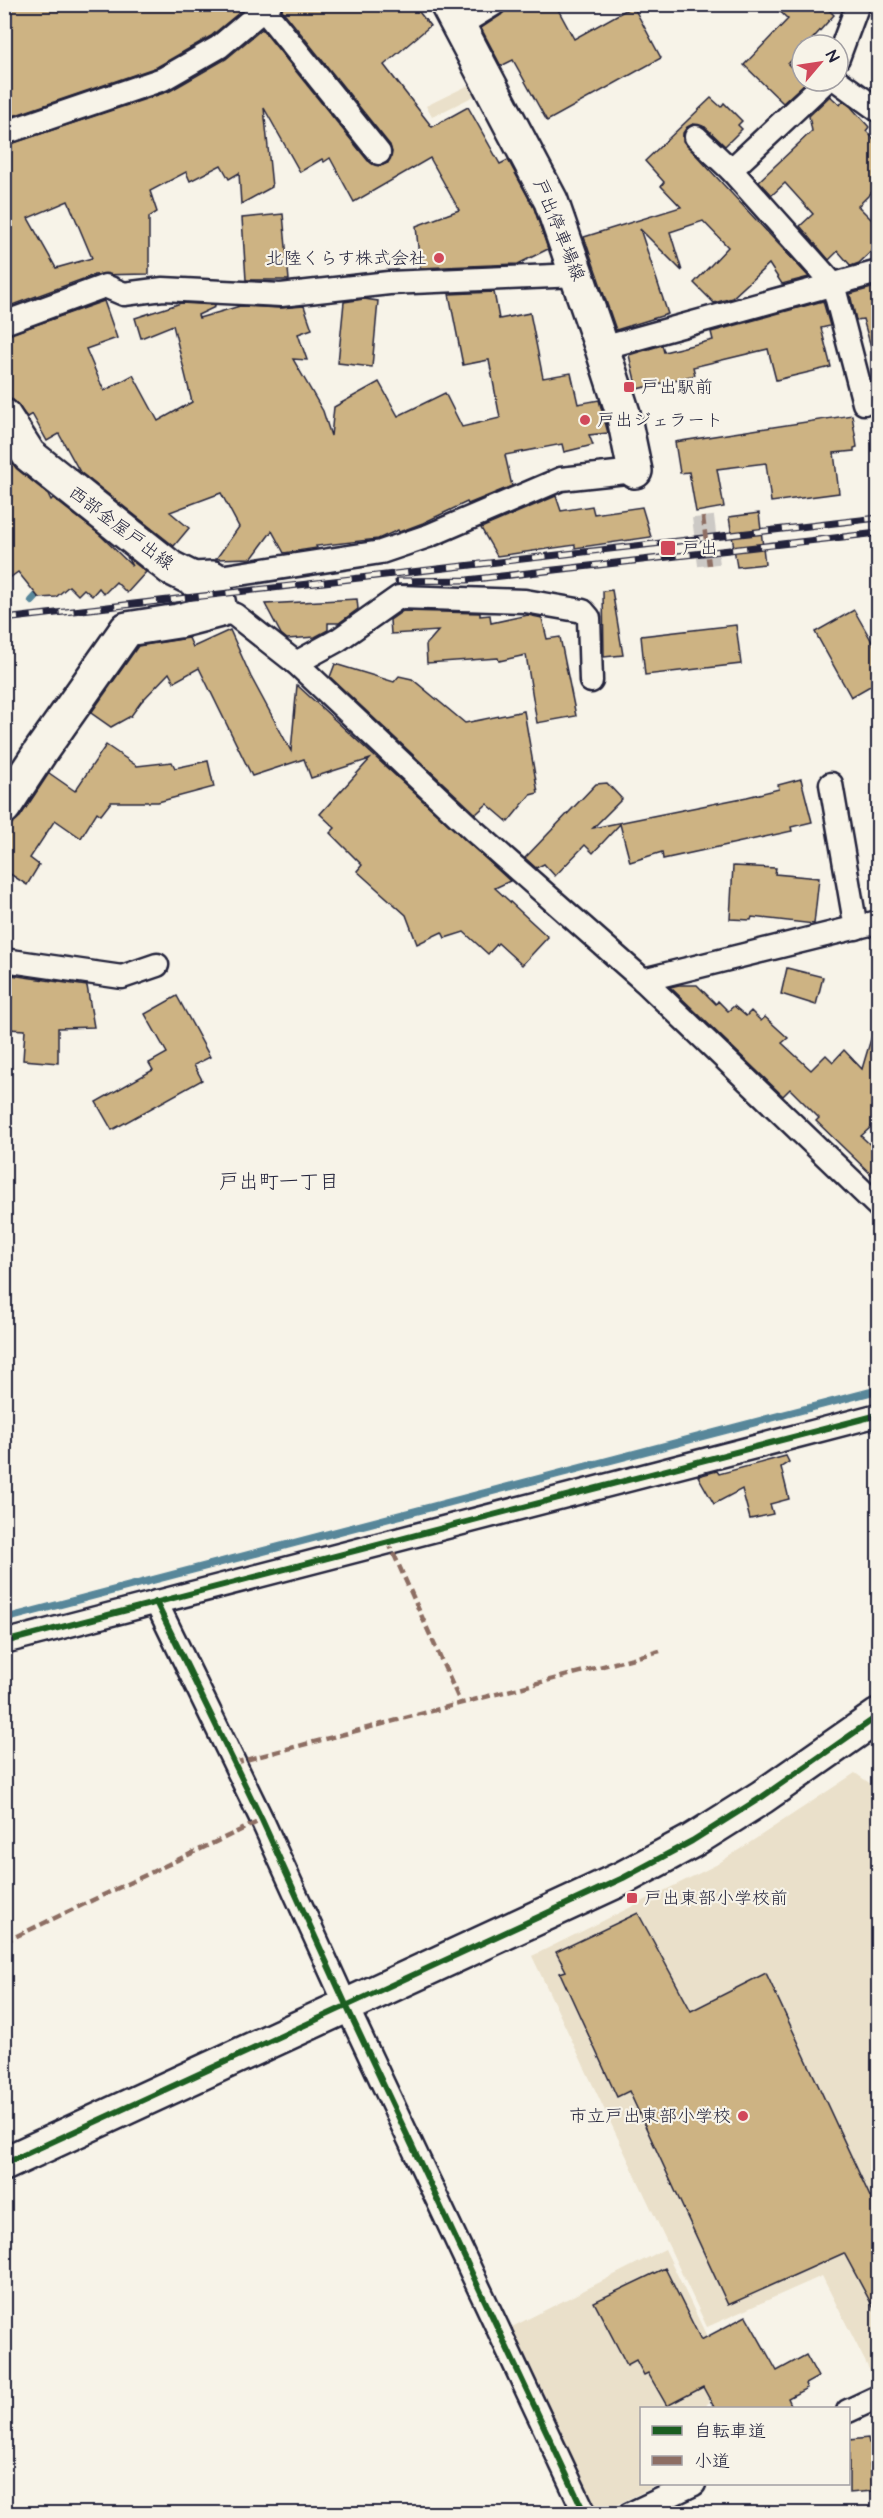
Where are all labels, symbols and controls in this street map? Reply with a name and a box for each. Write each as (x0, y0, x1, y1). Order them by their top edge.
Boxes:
north arrow (790, 33, 850, 93)
text: N (820, 46, 844, 66)
street label: 戸出停車場線 (527, 175, 591, 285)
place label: 北陸くらす株式会社 (266, 246, 427, 271)
marker: 北陸くらす株式会社 (432, 251, 446, 265)
place label: 戸出駅前 (641, 375, 713, 400)
marker: 戸出駅前 (622, 380, 636, 394)
place label: 戸出ジェラート (597, 408, 723, 433)
marker: 戸出ジェラート (578, 413, 592, 427)
street label: 西部金屋戸出線 (63, 480, 179, 576)
place label: 戸出 (682, 536, 718, 561)
marker: 戸出 (659, 539, 677, 557)
district label: 戸出町一丁目 (219, 1168, 339, 1196)
place label: 戸出東部小学校前 (644, 1886, 788, 1911)
marker: 戸出東部小学校前 (625, 1891, 639, 1905)
place label: 市立戸出東部小学校 (569, 2104, 731, 2129)
marker: 市立戸出東部小学校 (736, 2109, 750, 2123)
legend (640, 2407, 850, 2485)
text: 自転車道 (694, 2419, 766, 2444)
text: 小道 (694, 2449, 730, 2474)

